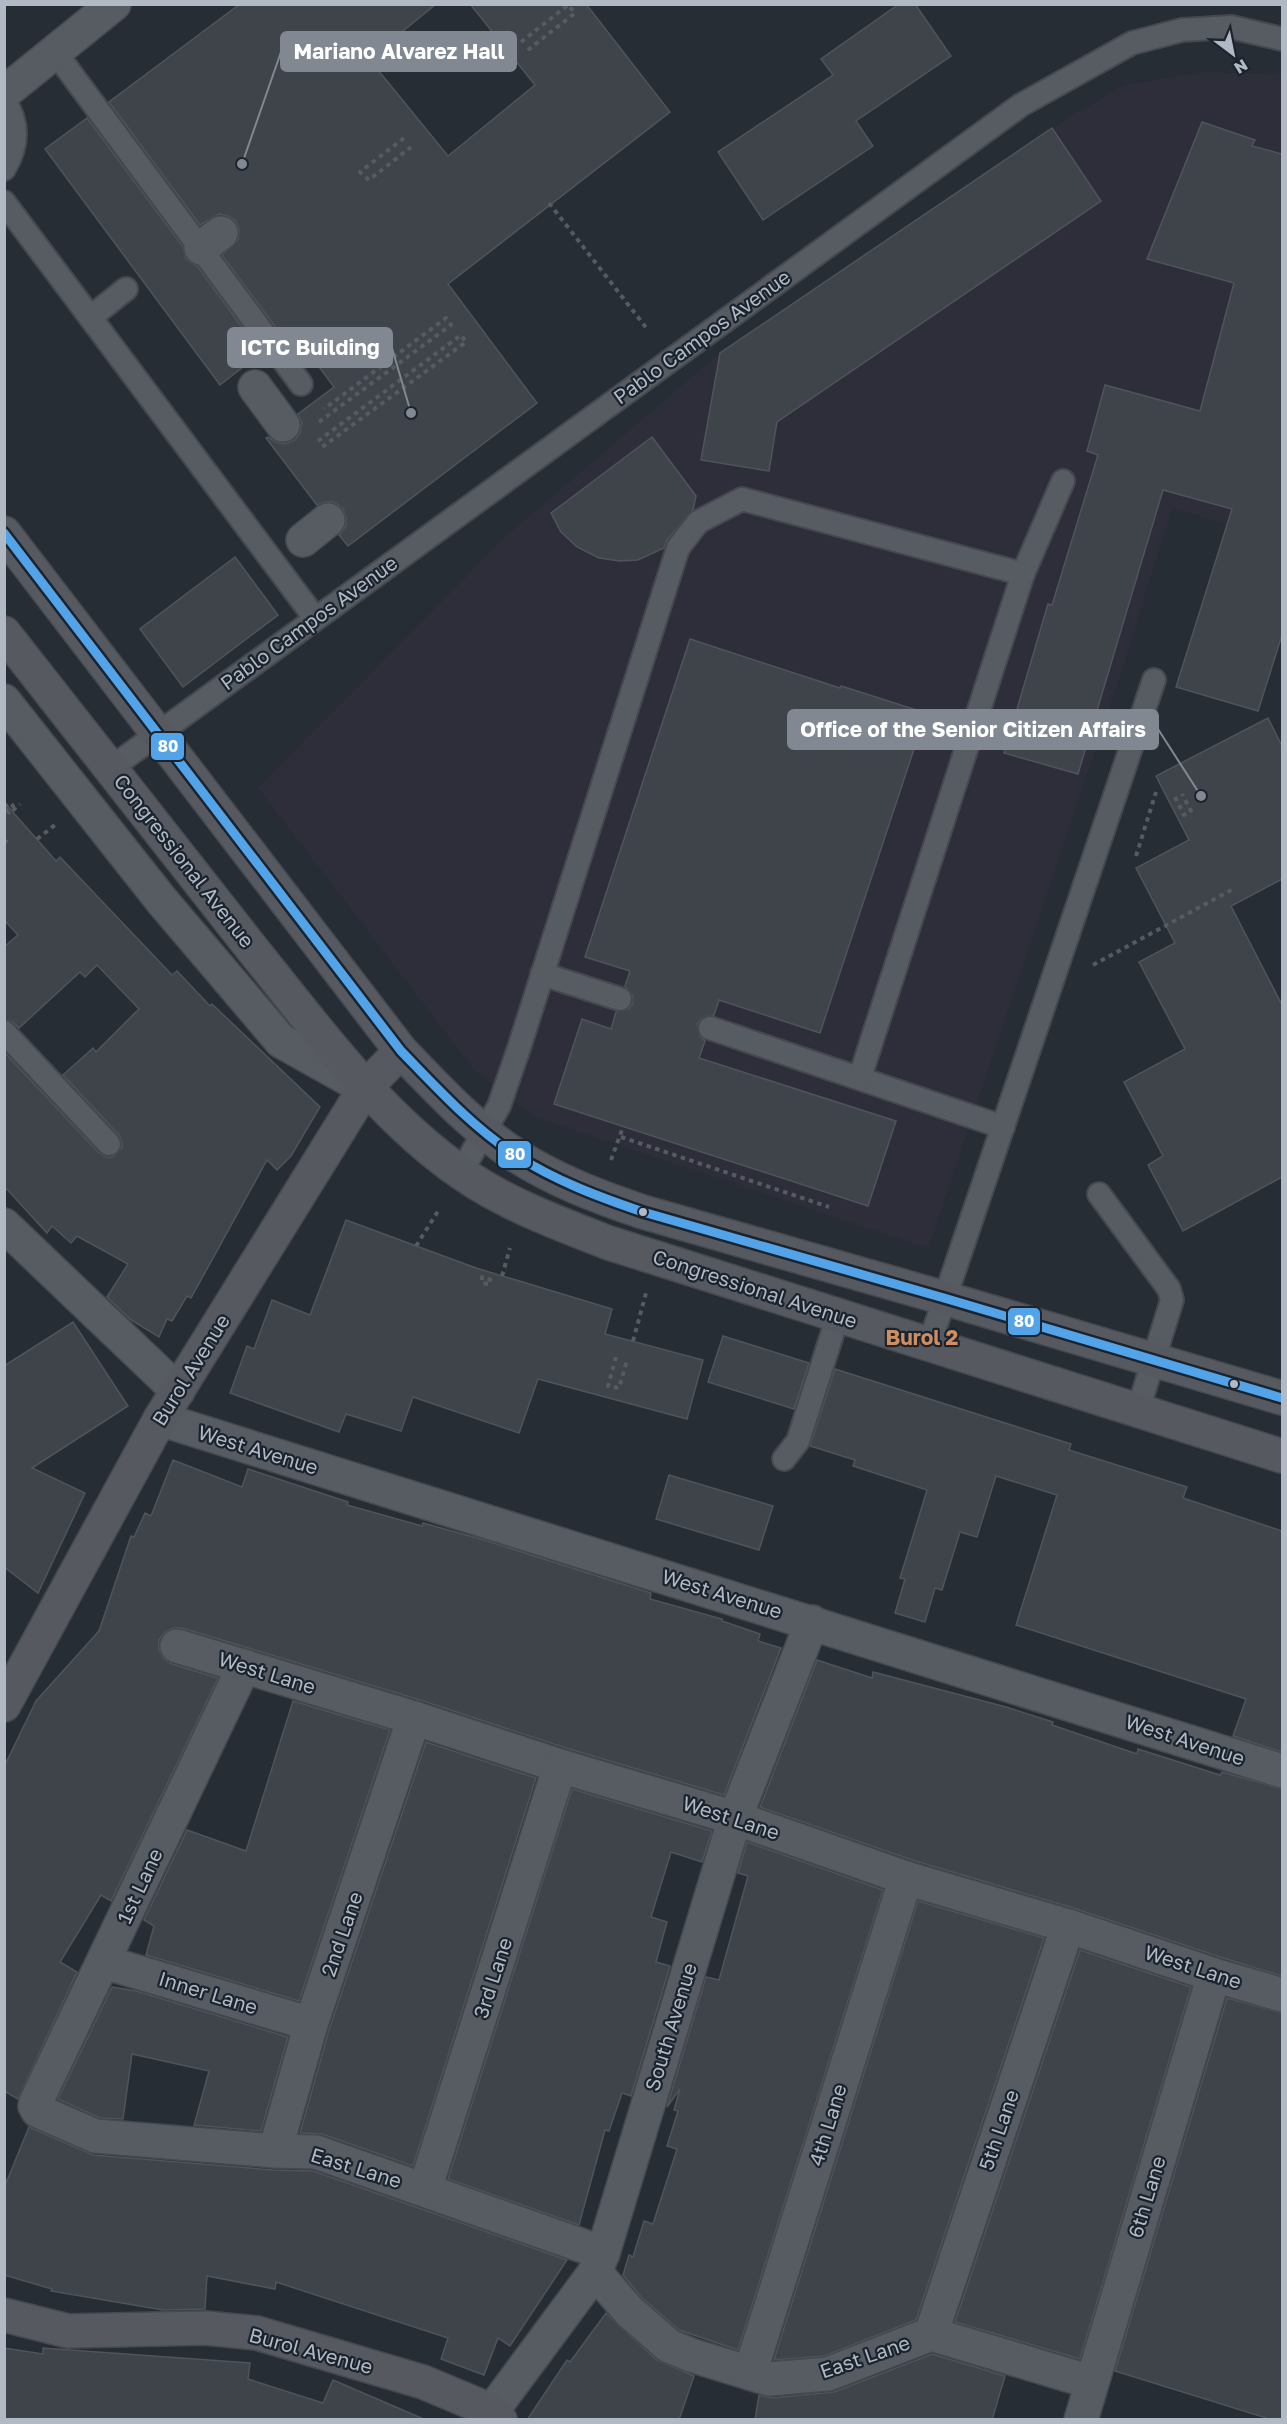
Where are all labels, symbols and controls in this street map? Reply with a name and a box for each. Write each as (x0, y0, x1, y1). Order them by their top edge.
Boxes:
north arrow (1203, 24, 1263, 84)
callout: Mariano Alvarez Hall (281, 32, 516, 71)
text: Mariano Alvarez Hall (293, 38, 505, 64)
text: N (1230, 55, 1251, 78)
street label: Pablo Campos Avenue (608, 264, 795, 408)
callout: ICTC Building (228, 328, 392, 367)
text: ICTC Building (240, 334, 380, 360)
street label: Pablo Campos Avenue (215, 550, 402, 694)
callout: Office of the Senior Citizen Affairs (788, 710, 1158, 749)
text: Office of the Senior Citizen Affairs (800, 716, 1146, 742)
line badge: 80 (150, 732, 185, 761)
text: 80 (158, 736, 178, 756)
street label: Congressional Avenue (110, 769, 260, 952)
line badge: 80 (497, 1140, 532, 1169)
text: 80 (505, 1144, 525, 1164)
unlabelled marker (637, 1206, 649, 1218)
street label: Congressional Avenue (650, 1244, 861, 1332)
line badge: 80 (1007, 1307, 1041, 1336)
street label: Burol Avenue (146, 1309, 234, 1430)
text: 80 (1014, 1311, 1034, 1331)
district label: Burol 2 (886, 1324, 959, 1350)
unlabelled marker (1228, 1378, 1240, 1390)
street label: West Avenue (195, 1419, 321, 1479)
street label: West Avenue (659, 1563, 785, 1623)
street label: West Lane (216, 1646, 319, 1698)
street label: West Avenue (1123, 1708, 1248, 1770)
street label: West Lane (680, 1790, 783, 1844)
street label: 1st Lane (111, 1844, 167, 1927)
street label: 2nd Lane (315, 1888, 367, 1979)
street label: 3rd Lane (468, 1934, 516, 2021)
street label: West Lane (1142, 1939, 1245, 1993)
street label: South Avenue (639, 1960, 701, 2094)
street label: Inner Lane (156, 1966, 261, 2018)
street label: 4th Lane (803, 2081, 851, 2169)
street label: 5th Lane (973, 2086, 1023, 2173)
street label: East Lane (308, 2142, 405, 2192)
street label: 6th Lane (1122, 2153, 1170, 2240)
street label: Burol Avenue (247, 2322, 376, 2378)
street label: East Lane (816, 2329, 913, 2383)

